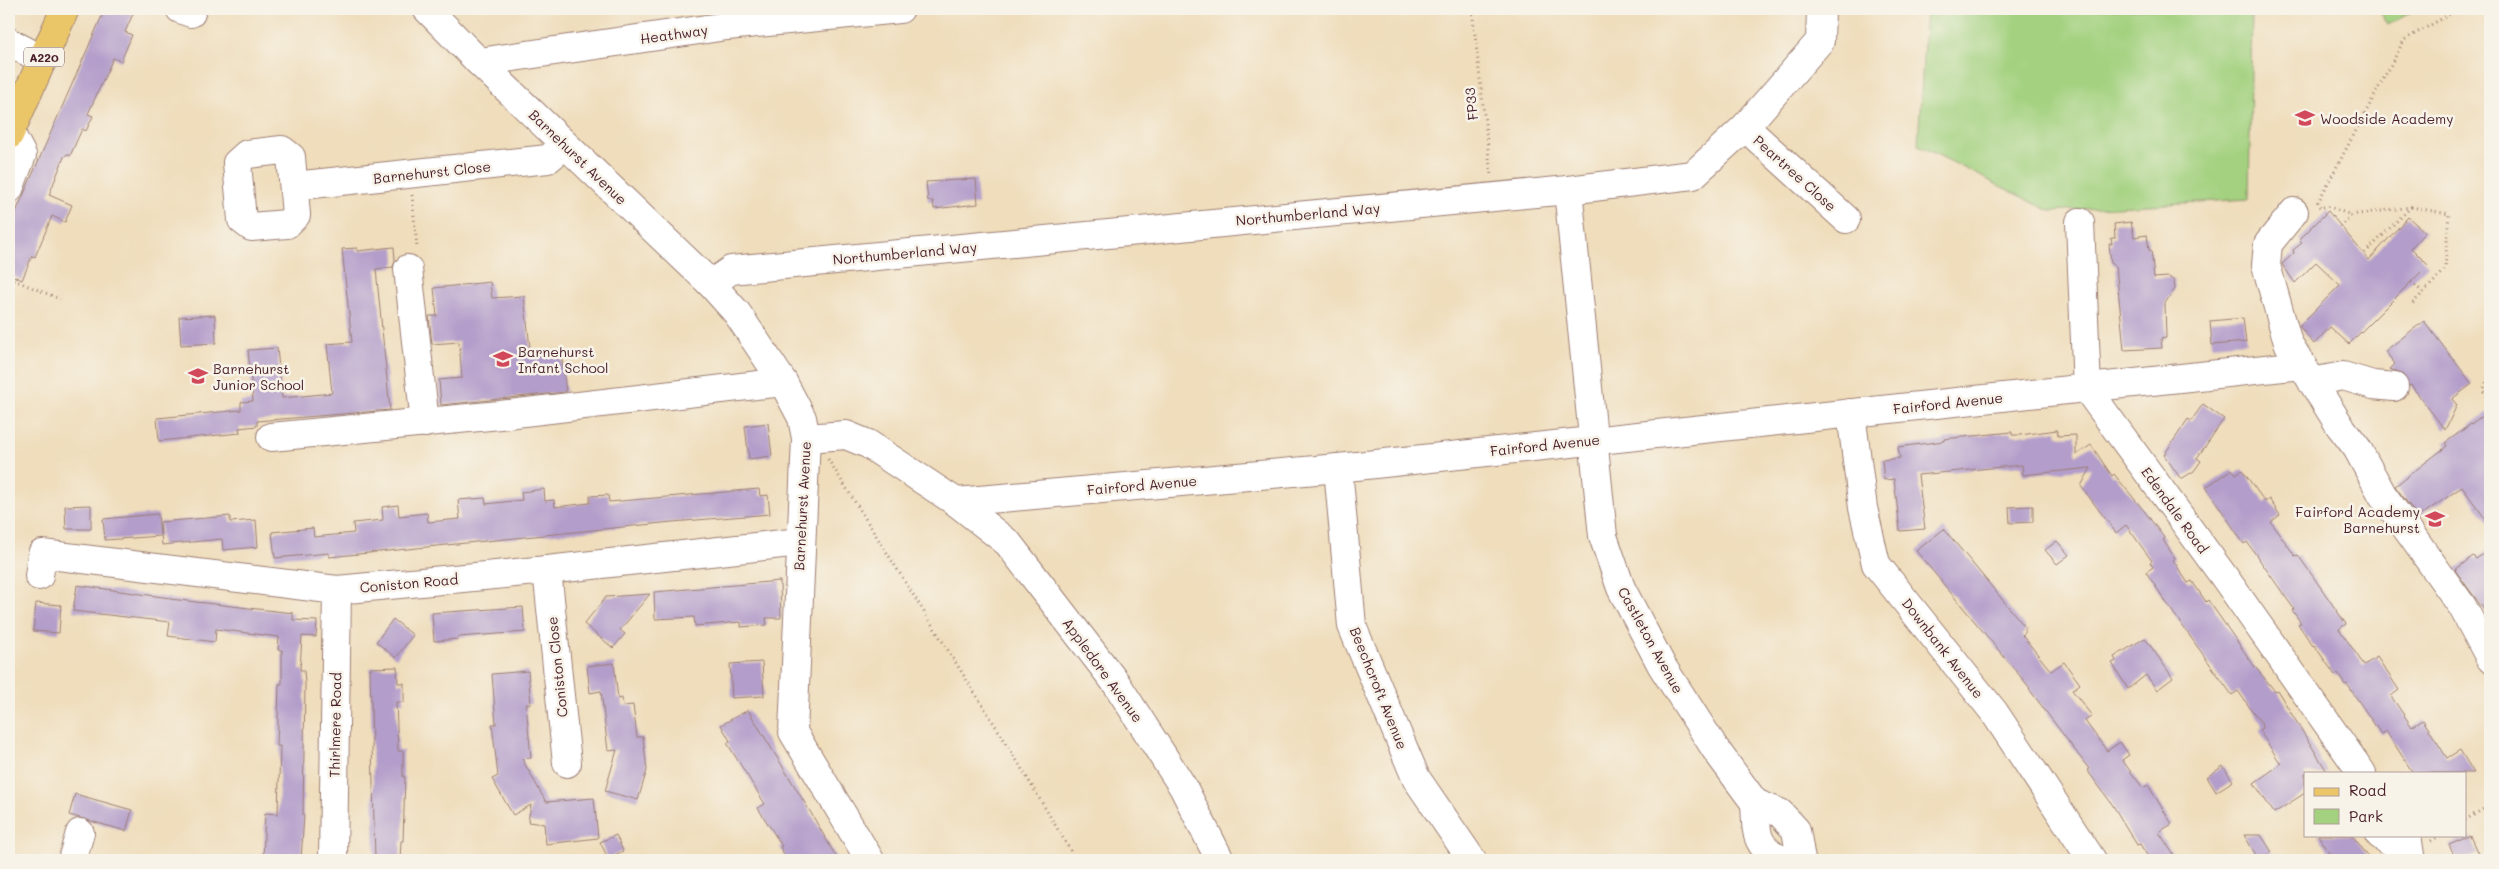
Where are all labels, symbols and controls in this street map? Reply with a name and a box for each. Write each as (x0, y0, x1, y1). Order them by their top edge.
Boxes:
street label: Heathway (639, 20, 709, 48)
road number: A220 (24, 48, 64, 66)
street label: FP33 (1460, 87, 1482, 121)
street label: Barnehurst Avenue (525, 105, 631, 209)
school or university icon: Woodside Academy (2294, 107, 2316, 129)
place label: Woodside Academy (2320, 109, 2454, 128)
street label: Peartree Close (1750, 131, 1840, 215)
street label: Barnehurst Close (372, 156, 492, 188)
street label: Northumberland Way (1235, 198, 1381, 230)
street label: Northumberland Way (832, 237, 978, 269)
place label: Barnehurst Infant School (518, 342, 609, 377)
school or university icon: Barnehurst Infant School (492, 348, 514, 370)
place label: Barnehurst Junior School (213, 359, 304, 394)
school or university icon: Barnehurst Junior School (187, 365, 209, 387)
street label: Fairford Avenue (1892, 388, 2004, 418)
street label: Fairford Avenue (1489, 430, 1601, 460)
street label: Barnehurst Avenue (789, 441, 815, 571)
street label: Edendale Road (2137, 463, 2213, 557)
street label: Fairford Avenue (1086, 471, 1198, 499)
place label: Fairford Academy Barnehurst (2295, 502, 2420, 537)
school or university icon: Fairford Academy Barnehurst (2424, 508, 2446, 530)
street label: Coniston Road (359, 569, 459, 597)
street label: Castleton Avenue (1614, 583, 1688, 697)
street label: Downbank Avenue (1898, 594, 1988, 702)
street label: Appledore Avenue (1059, 614, 1147, 726)
street label: Coniston Close (542, 616, 572, 718)
street label: Beechcroft Avenue (1346, 624, 1412, 752)
street label: Thirlmere Road (325, 672, 345, 778)
legend (2304, 772, 2466, 836)
text: Road (2349, 780, 2386, 800)
text: Park (2349, 806, 2383, 826)

